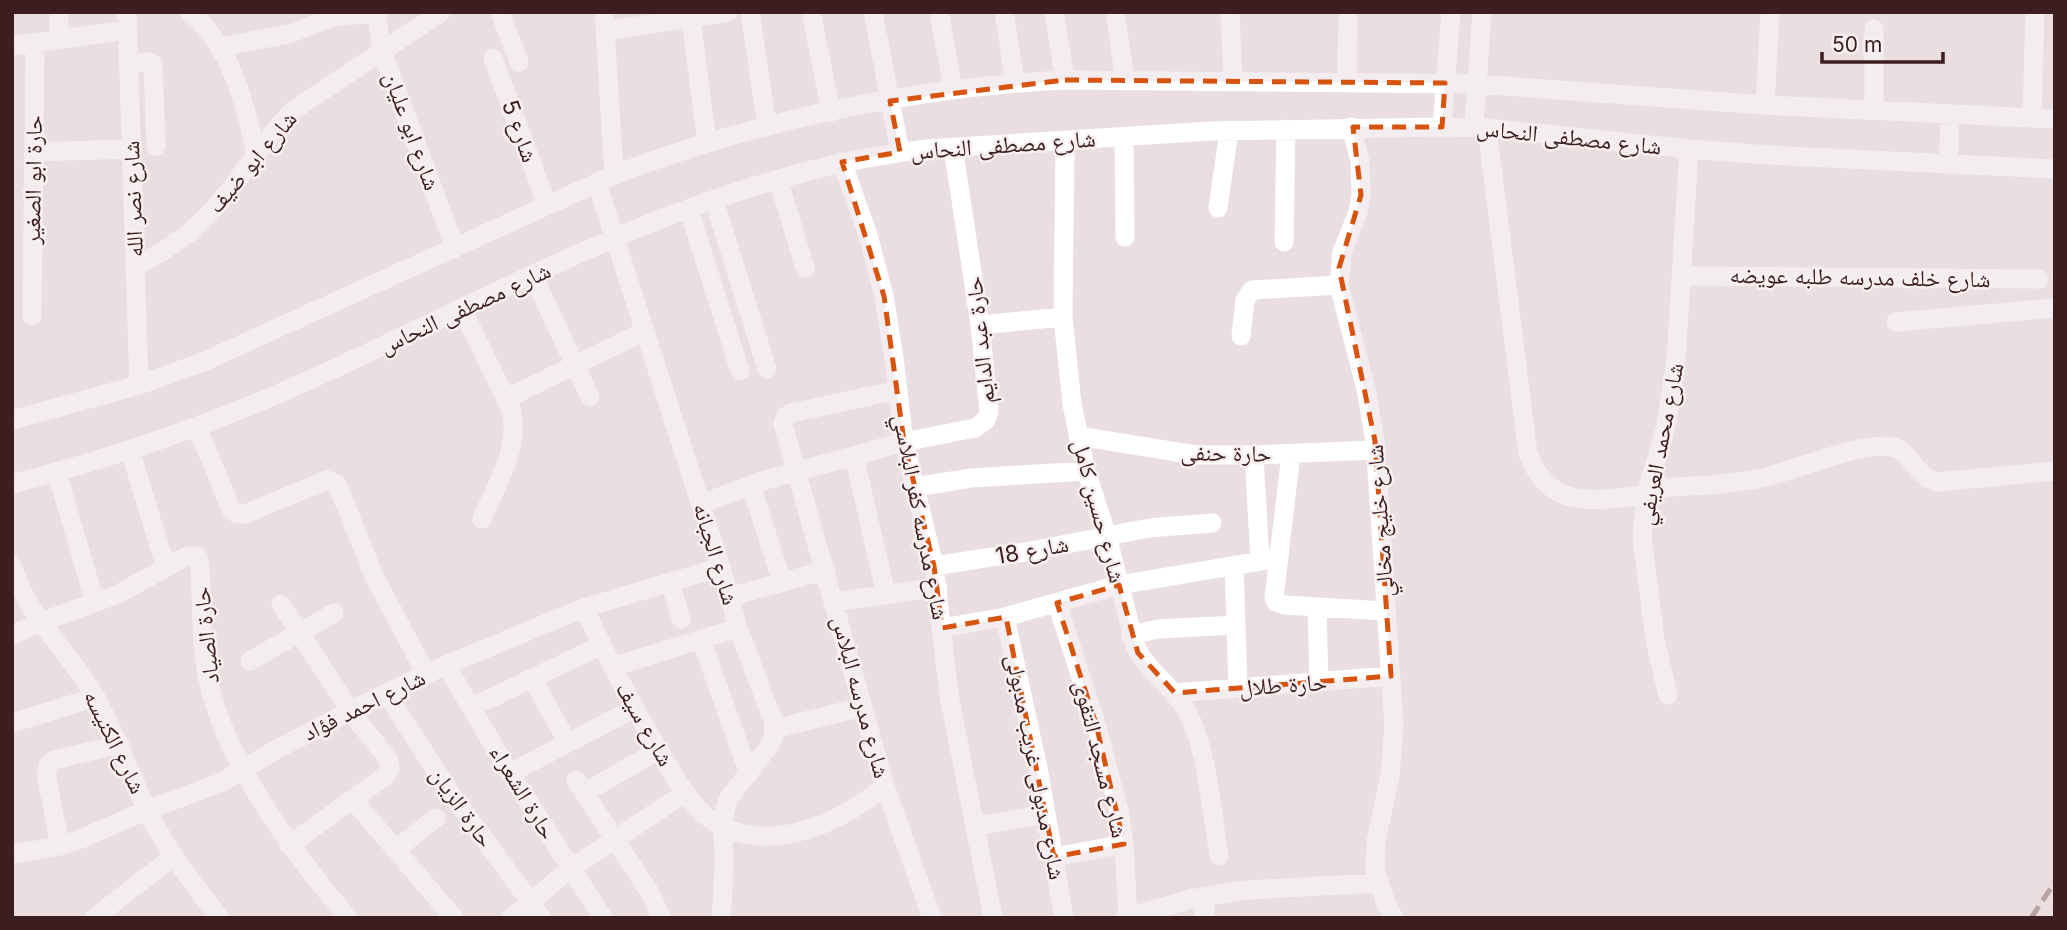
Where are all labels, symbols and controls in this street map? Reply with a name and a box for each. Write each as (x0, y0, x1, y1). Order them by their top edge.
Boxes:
scale bar (1822, 21, 1943, 65)
text: 50 m (1832, 32, 1882, 57)
street label: شارع ابو عليان (377, 68, 446, 194)
street label: شارع 5 (495, 96, 544, 166)
street label: شارع ابو ضيف (201, 105, 303, 219)
street label: شارع مصطفى النحاس (1475, 113, 1663, 162)
street label: حارة ابو الصغير (18, 115, 48, 246)
street label: شارع مصطفى النحاس (909, 125, 1097, 166)
street label: شارع نصر الله (117, 140, 150, 258)
street label: شارع مصطفى النحاس (375, 256, 555, 361)
street label: شارع خلف مدرسه طلبه عويضه (1729, 261, 1991, 294)
street label: حارة عبد الدايم (959, 275, 1003, 405)
street label: شارع محمد العريفي (1631, 361, 1694, 528)
street label: شارع مدرسه كفر البلاسي (883, 412, 955, 623)
street label: شارع حسين كامل (1065, 436, 1132, 586)
street label: حارة حنفى (1180, 438, 1272, 468)
street label: شارع خليج مخالي (1361, 443, 1404, 598)
street label: شارع الجبانه (686, 500, 745, 609)
street label: شارع 18 (993, 530, 1071, 571)
street label: حارة الصياد (187, 585, 225, 685)
street label: شارع مدرسه البلاس (825, 613, 896, 781)
street label: شارع مدبولى غريب مدبولى (999, 652, 1072, 882)
street label: شارع احمد فؤاد (298, 663, 430, 748)
street label: حارة طلال (1238, 668, 1328, 702)
street label: شارع سيف (609, 677, 680, 772)
street label: شارع مسجد التقوى (1067, 677, 1134, 841)
street label: شارع الكنيسه (77, 686, 152, 799)
street label: حارة الشعراء (484, 740, 562, 844)
street label: حارة الزيان (424, 761, 500, 853)

